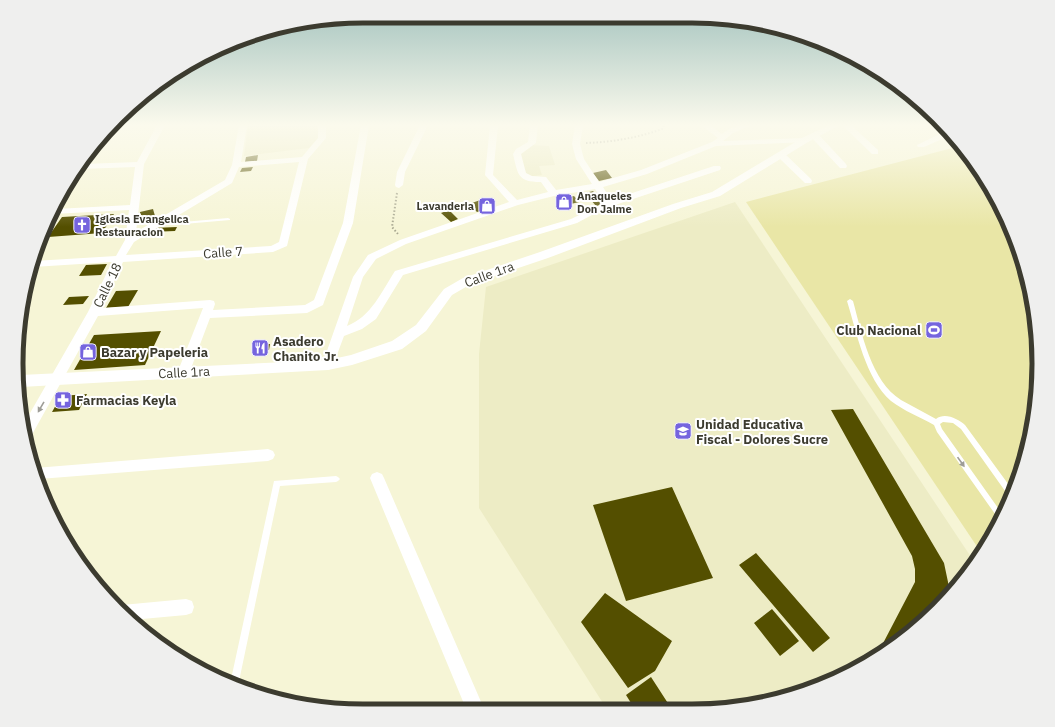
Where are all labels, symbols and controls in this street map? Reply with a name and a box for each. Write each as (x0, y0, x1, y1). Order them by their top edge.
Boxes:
place label: Anaqueles Don Jaime (577, 189, 632, 216)
shop icon: Anaqueles Don Jaime (554, 192, 574, 212)
shop icon: Lavanderia (477, 196, 497, 216)
place label: Lavanderia (417, 199, 474, 213)
place label: Iglesia Evangelica Restauracion (95, 212, 189, 239)
church icon: Iglesia Evangelica Restauracion (72, 215, 92, 235)
street label: Calle 7 (202, 243, 244, 262)
street label: Calle 1ra (462, 258, 516, 291)
street label: Calle 18 (89, 260, 126, 310)
sports icon: Club Nacional (924, 320, 944, 340)
place label: Club Nacional (836, 322, 921, 339)
place label: Asadero Chanito Jr. (273, 333, 339, 365)
restaurant icon: Asadero Chanito Jr. (250, 338, 270, 358)
shop icon: Bazar y Papeleria (78, 342, 98, 362)
place label: Bazar y Papeleria (101, 344, 208, 361)
street label: Calle 1ra (158, 363, 210, 382)
pharmacy icon: Farmacias Keyla (53, 390, 73, 410)
place label: Farmacias Keyla (76, 392, 176, 409)
one-way arrow (37, 401, 44, 413)
place label: Unidad Educativa Fiscal - Dolores Sucre (696, 416, 828, 448)
school or university icon: Unidad Educativa Fiscal - Dolores Sucre (673, 421, 693, 441)
one-way arrow (957, 456, 966, 467)

